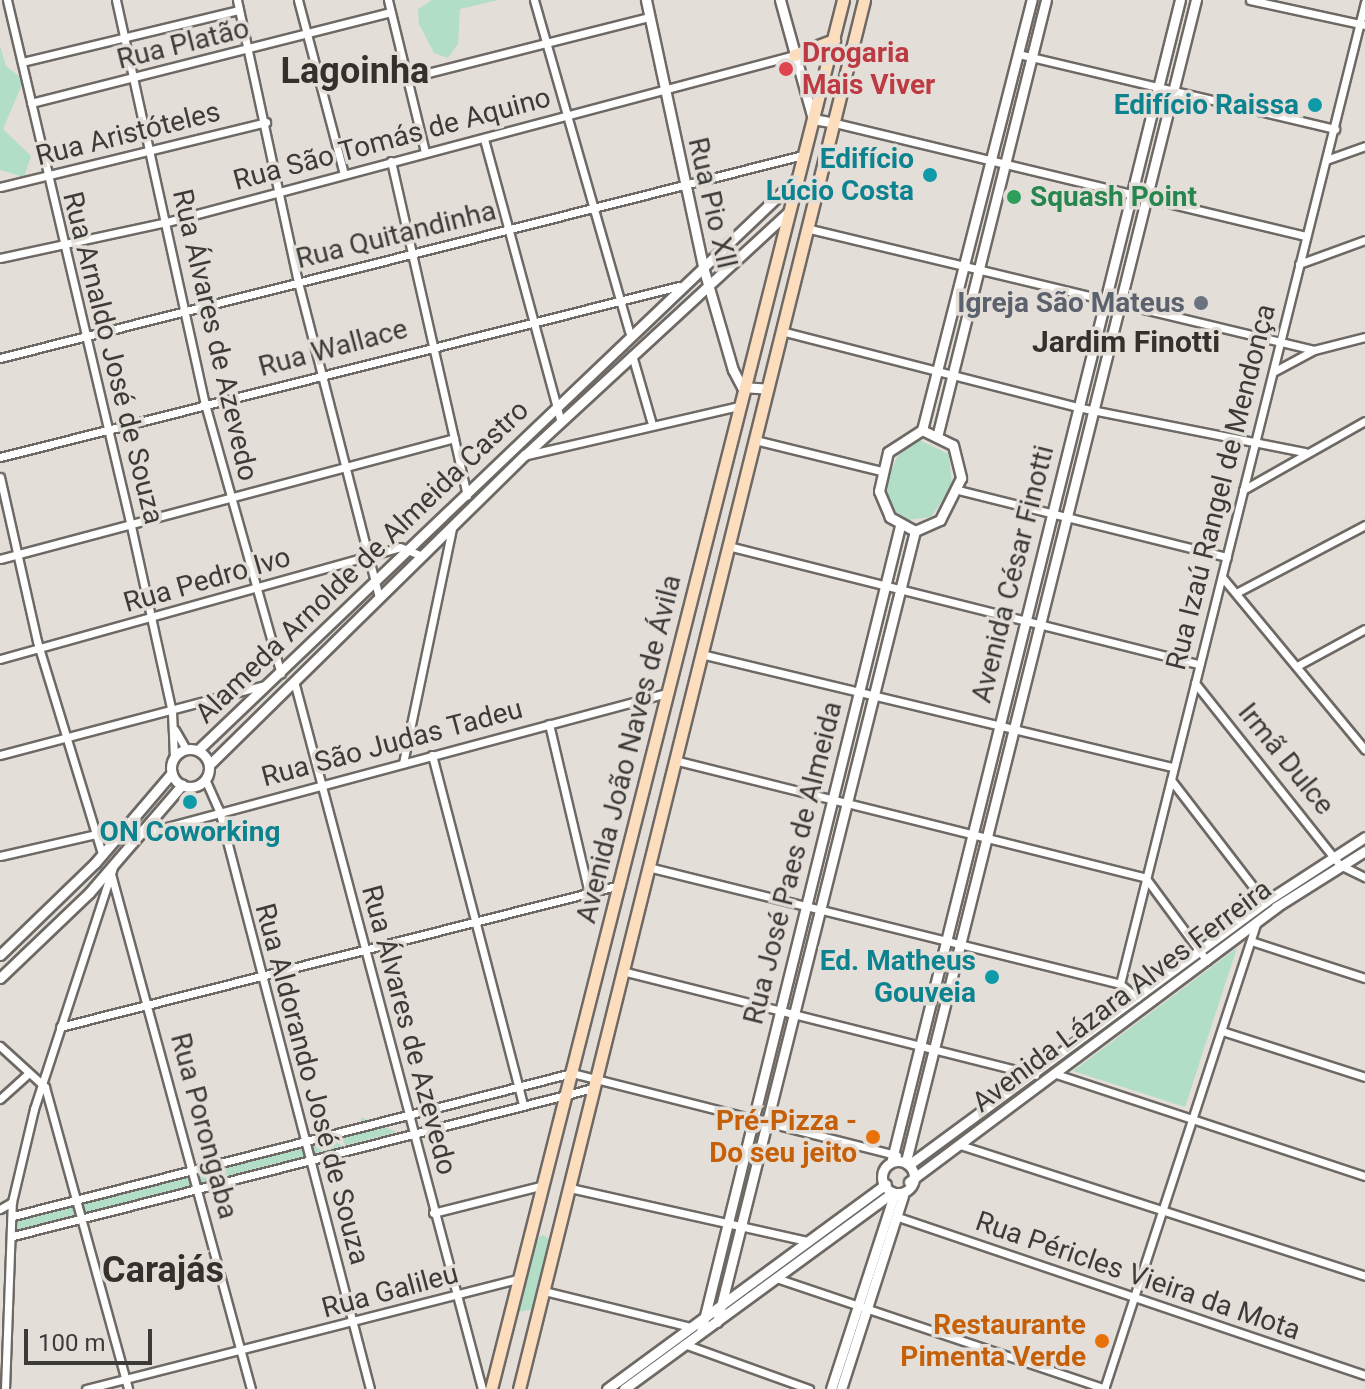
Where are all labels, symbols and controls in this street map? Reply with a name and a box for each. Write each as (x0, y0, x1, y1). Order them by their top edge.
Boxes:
street label: Rua Platão (113, 11, 253, 77)
place label: Drogaria Mais Viver (802, 36, 935, 102)
district label: Lagoinha (281, 50, 429, 94)
marker: Drogaria Mais Viver (777, 60, 795, 78)
street label: Rua São Tomás de Aquino (229, 80, 555, 198)
place label: Edifício Raissa (1114, 88, 1299, 122)
street label: Rua Aristóteles (32, 95, 224, 173)
marker: Edifício Raissa (1306, 96, 1324, 114)
street label: Rua Pio Xll (681, 134, 743, 272)
place label: Edifício Lúcio Costa (766, 142, 914, 208)
marker: Edifício Lúcio Costa (921, 166, 939, 184)
place label: Squash Point (1030, 180, 1197, 214)
street label: Rua Álvares de Azevedo (165, 186, 265, 484)
street label: Rua Arnaldo José de Souza (55, 188, 171, 528)
marker: Squash Point (1005, 188, 1023, 206)
street label: Rua Quitandinha (293, 194, 499, 276)
place label: Igreja São Mateus (957, 286, 1185, 320)
marker: Igreja São Mateus (1192, 294, 1210, 312)
street label: Rua Izaú Rangel de Mendonça (1159, 301, 1283, 673)
street label: Rua Wallace (255, 312, 411, 384)
district label: Jardim Finotti (1032, 324, 1220, 360)
street label: Alameda Arnolde de Almeida Castro (188, 393, 536, 731)
street label: Avenida César Finotti (965, 442, 1061, 706)
street label: Rua Pedro Ivo (120, 540, 294, 620)
street label: Avenida João Naves de Ávila (569, 571, 689, 927)
street label: Rua São Judas Tadeu (258, 692, 526, 794)
street label: Irmã Dulce (1231, 696, 1341, 822)
street label: Rua José Paes de Almeida (737, 698, 849, 1028)
marker: ON Coworking (181, 793, 199, 811)
place label: ON Coworking (100, 815, 280, 849)
street label: Avenida Lázara Alves Ferreira (966, 872, 1278, 1120)
street label: Rua Álvares de Azevedo (354, 882, 464, 1178)
street label: Rua Aldorando José de Souza (248, 900, 376, 1268)
place label: Ed. Matheus Gouveia (820, 944, 976, 1010)
marker: Ed. Matheus Gouveia (983, 968, 1001, 986)
street label: Rua Porongaba (163, 1029, 245, 1223)
place label: Pré-Pizza - Do seu jeito (709, 1104, 857, 1170)
marker: Pré-Pizza - Do seu jeito (864, 1128, 882, 1146)
street label: Rua Péricles Vieira da Mota (971, 1205, 1305, 1347)
district label: Carajás (102, 1249, 224, 1293)
street label: Rua Galileu (318, 1257, 462, 1325)
place label: Restaurante Pimenta Verde (900, 1308, 1086, 1374)
scale bar (28, 1313, 156, 1363)
text: 100 m (38, 1329, 105, 1357)
marker: Restaurante Pimenta Verde (1093, 1332, 1111, 1350)

